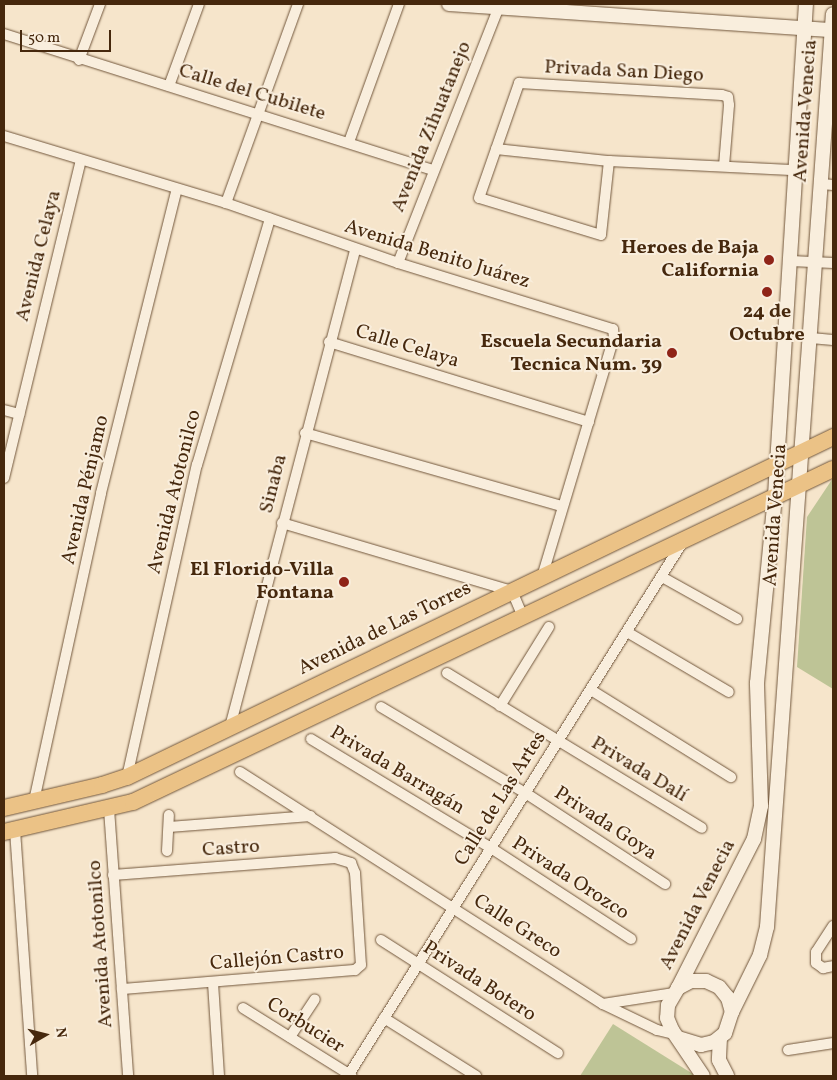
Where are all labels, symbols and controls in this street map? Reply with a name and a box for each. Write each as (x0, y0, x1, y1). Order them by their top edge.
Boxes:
scale bar (22, 20, 114, 52)
text: 50 m (28, 28, 60, 49)
street label: Avenida Zihuatanejo (387, 38, 477, 216)
street label: Avenida Venecia (789, 39, 823, 183)
street label: Privada San Diego (544, 56, 704, 88)
street label: Calle del Cubilete (176, 59, 328, 127)
street label: Avenida Celaya (11, 188, 67, 324)
street label: Avenida Benito Juárez (341, 215, 533, 295)
place label: Heroes de Baja California (621, 236, 759, 283)
marker: Heroes de Baja California (763, 254, 775, 266)
marker: 24 de Octubre (761, 286, 773, 298)
place label: 24 de Octubre (729, 300, 805, 347)
street label: Calle Celaya (352, 320, 462, 374)
place label: Escuela Secundaria Tecnica Num. 39 (480, 330, 662, 377)
marker: Escuela Secundaria Tecnica Num. 39 (666, 347, 678, 359)
street label: Avenida Atotonilco (143, 408, 207, 576)
street label: Avenida Pénjamo (57, 413, 115, 567)
street label: Avenida Venecia (759, 443, 793, 587)
street label: Sinaba (255, 452, 293, 516)
place label: El Florido-Villa Fontana (190, 558, 334, 605)
marker: El Florido-Villa Fontana (338, 576, 350, 588)
street label: Avenida de Las Torres (294, 577, 476, 681)
street label: Privada Barragán (325, 721, 469, 821)
street label: Calle de Las Artes (450, 727, 552, 871)
street label: Privada Dalí (586, 732, 692, 808)
street label: Privada Goya (549, 782, 661, 866)
street label: Privada Orozco (507, 832, 633, 926)
street label: Castro (201, 835, 261, 863)
street label: Avenida Venecia (655, 836, 741, 974)
street label: Avenida Atotonilco (83, 859, 119, 1029)
street label: Calle Greco (468, 890, 566, 964)
street label: Privada Botero (418, 936, 540, 1028)
street label: Callejón Castro (209, 941, 345, 977)
street label: Corbucier (262, 993, 348, 1059)
north arrow (20, 1010, 70, 1060)
text: N (50, 1026, 70, 1039)

